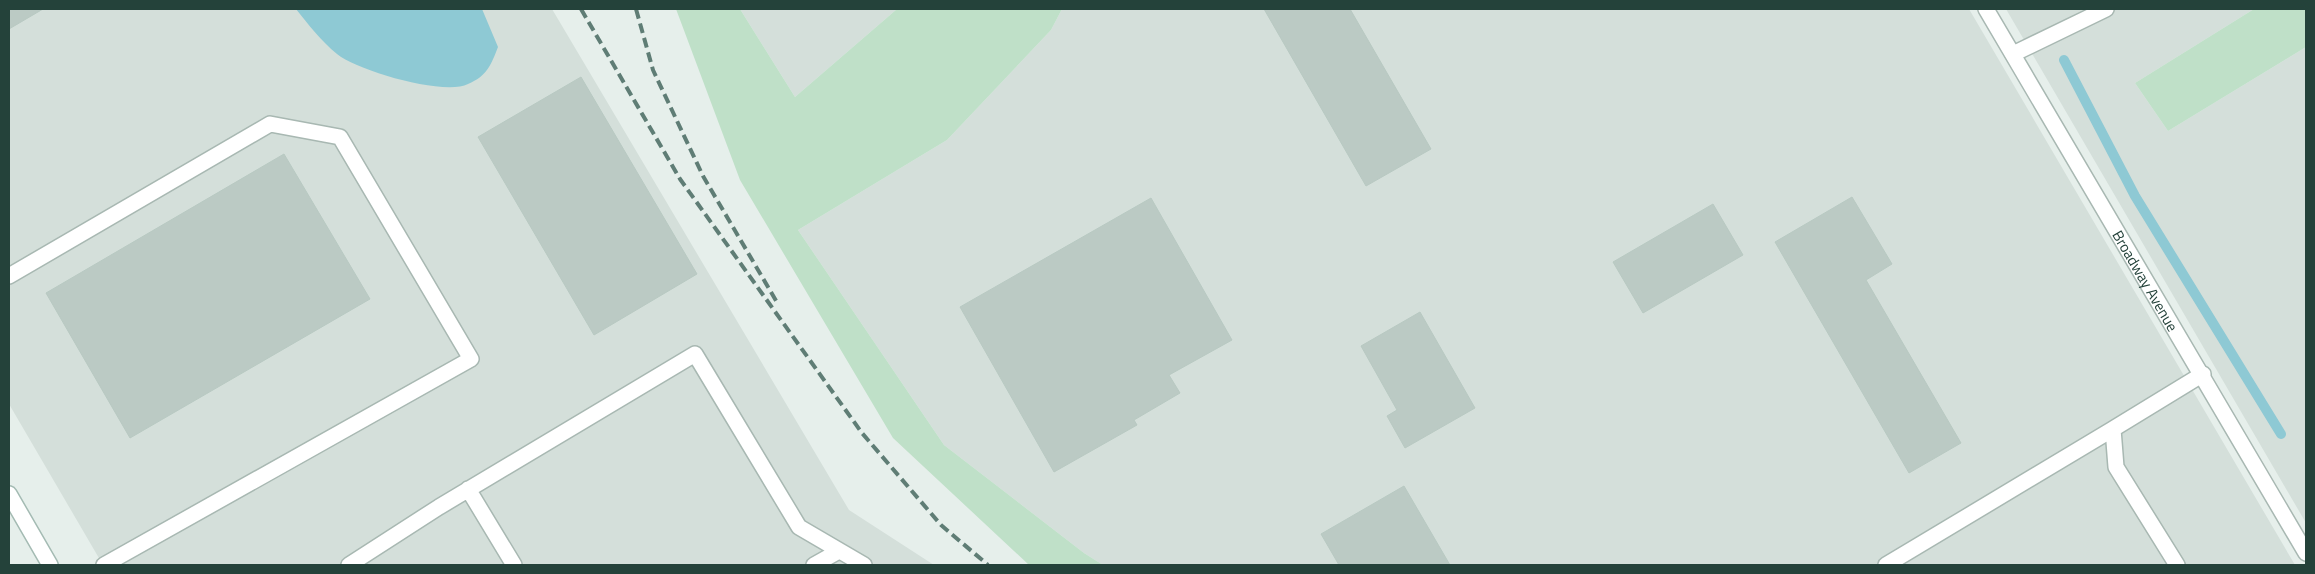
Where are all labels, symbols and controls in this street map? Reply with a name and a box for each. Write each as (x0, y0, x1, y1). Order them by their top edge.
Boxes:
street label: Broadway Avenue (2107, 226, 2185, 335)

